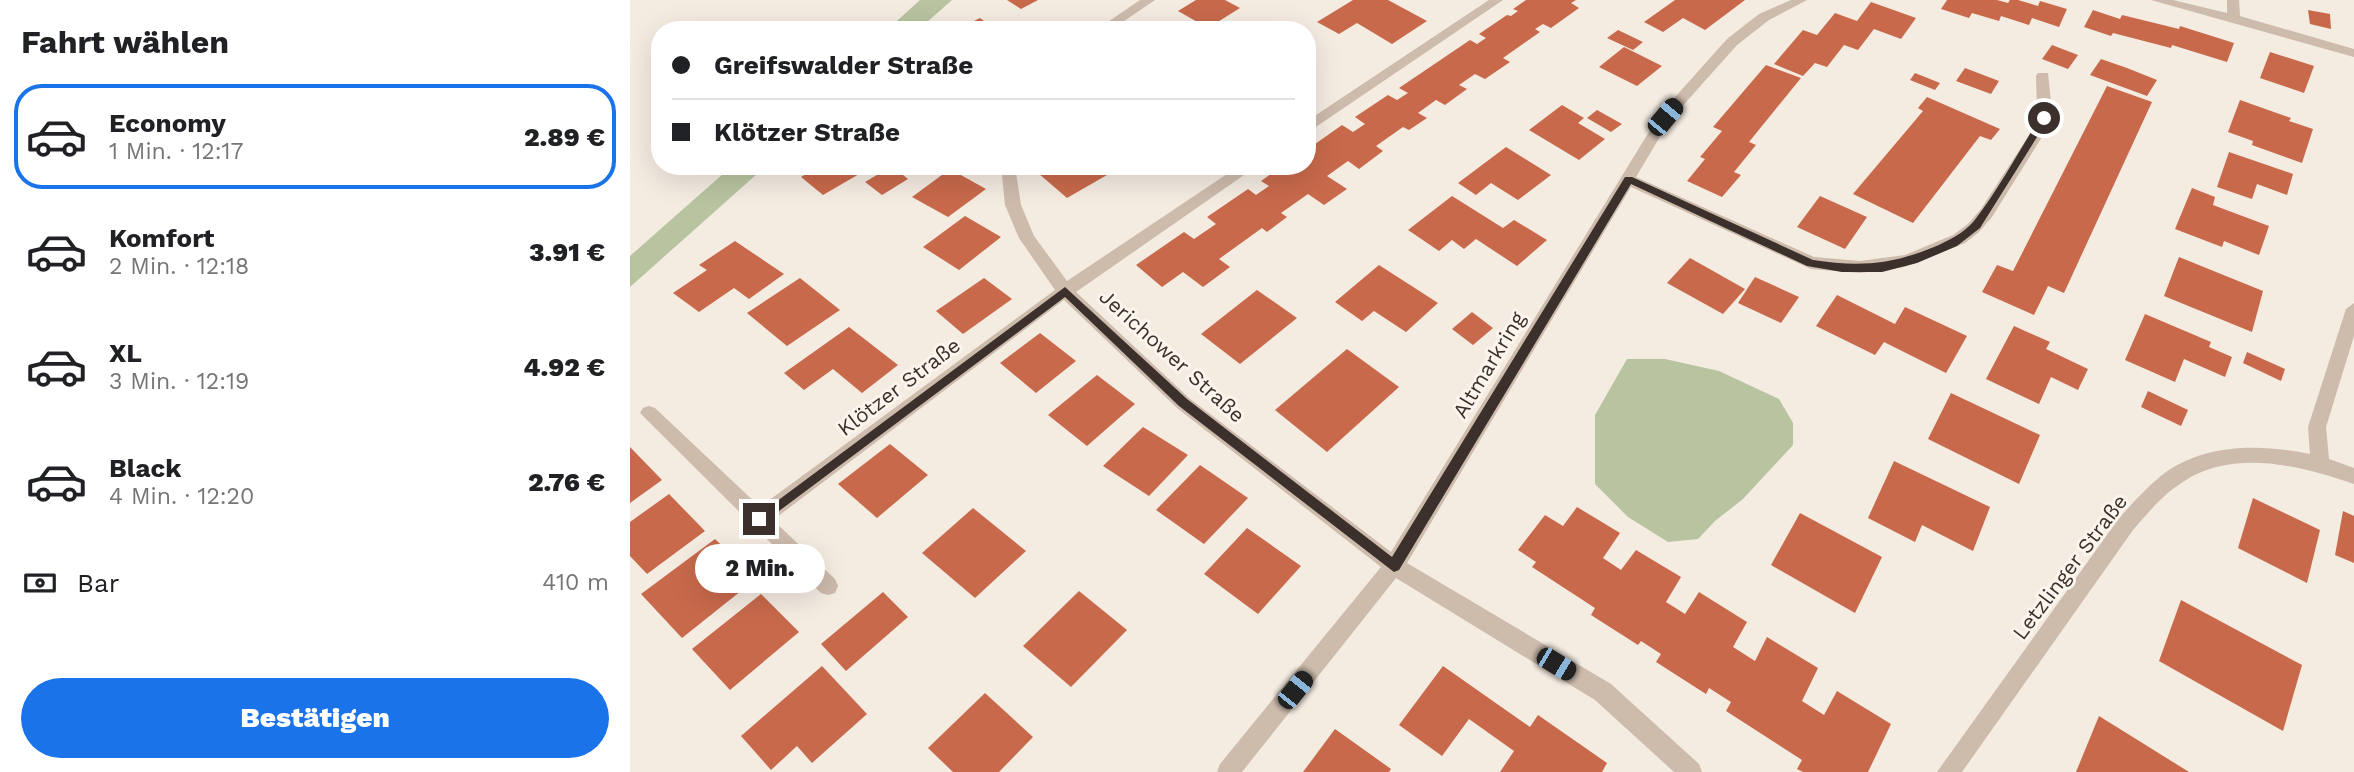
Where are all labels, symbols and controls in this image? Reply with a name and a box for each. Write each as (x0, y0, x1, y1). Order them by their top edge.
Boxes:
text: Fahrt wählen (21, 23, 229, 61)
text: Greifswalder Straße (714, 50, 973, 80)
car (1644, 94, 1687, 140)
route start (2028, 102, 2060, 134)
icon: car (25, 105, 88, 168)
text: Economy (109, 108, 226, 138)
text: Klötzer Straße (714, 117, 900, 147)
text: 2.89 € (524, 122, 605, 152)
text: 1 Min. · 12:17 (109, 138, 243, 165)
icon: car (25, 220, 88, 283)
text: Komfort (109, 223, 214, 253)
text: 3.91 € (529, 237, 605, 267)
text: 2 Min. · 12:18 (109, 253, 249, 280)
street label: Jerichower Straße (1094, 284, 1250, 428)
street label: Altmarkring (1447, 306, 1530, 422)
street label: Klötzer Straße (832, 332, 965, 441)
icon: car (25, 335, 88, 398)
text: XL (109, 338, 142, 368)
text: 4.92 € (523, 352, 605, 382)
text: 3 Min. · 12:19 (109, 368, 249, 395)
icon: car (25, 450, 88, 513)
text: Black (109, 453, 181, 483)
text: 2.76 € (528, 467, 605, 497)
text: 4 Min. · 12:20 (109, 483, 254, 510)
street label: Letzlinger Straße (2007, 489, 2132, 644)
route end (743, 503, 775, 535)
callout: 2 Min. (694, 544, 824, 592)
text: 2 Min. (725, 555, 795, 582)
icon: cash (21, 564, 59, 602)
text: Bar (77, 568, 119, 598)
text: 410 m (542, 569, 609, 596)
car (1533, 644, 1580, 684)
car (1274, 667, 1317, 713)
button: Bestätigen (21, 678, 609, 758)

